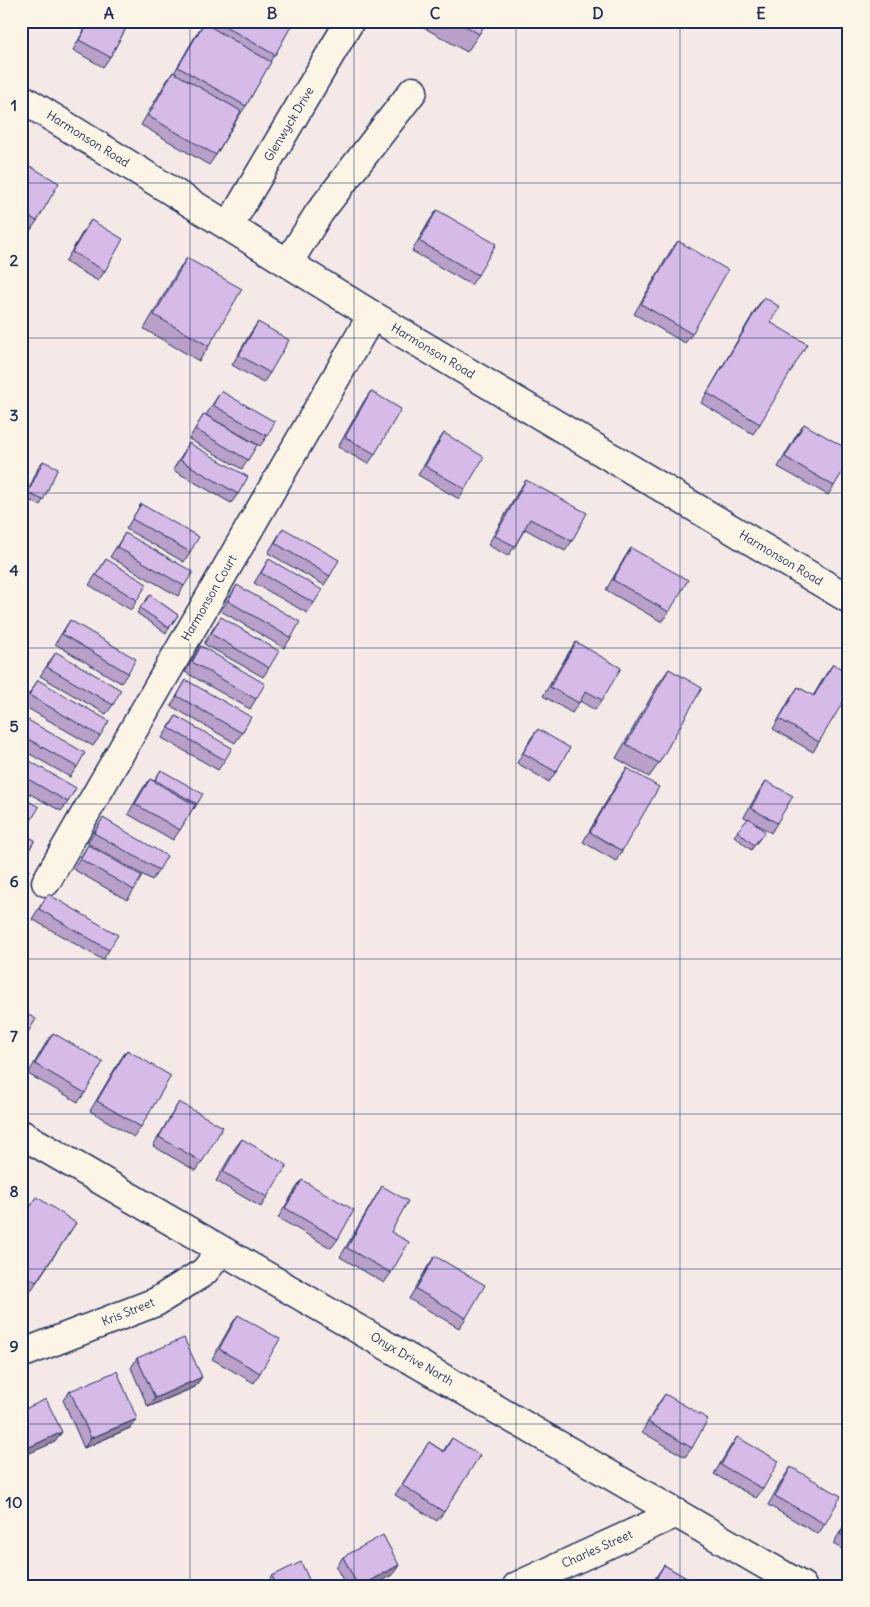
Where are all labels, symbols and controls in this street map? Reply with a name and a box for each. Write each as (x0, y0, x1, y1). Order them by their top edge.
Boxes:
text: A (104, 3, 114, 23)
text: B (267, 3, 278, 23)
text: C (430, 3, 441, 23)
text: D (592, 3, 604, 23)
text: E (756, 3, 766, 23)
street label: Glenwyck Drive (260, 84, 317, 164)
text: 1 (11, 95, 17, 115)
street label: Harmonson Road (44, 107, 132, 170)
text: 2 (10, 250, 19, 270)
street label: Harmonson Road (389, 320, 478, 381)
text: 3 (9, 405, 19, 425)
street label: Harmonson Road (737, 527, 826, 588)
street label: Harmonson Court (178, 552, 239, 644)
text: 4 (9, 560, 19, 580)
text: 5 (9, 716, 19, 736)
text: 6 (9, 871, 19, 891)
text: 7 (10, 1026, 18, 1046)
text: 8 (9, 1181, 19, 1201)
street label: Kris Street (99, 1294, 156, 1329)
street label: Onyx Drive North (368, 1329, 457, 1389)
text: 9 (9, 1336, 19, 1356)
text: 10 (6, 1492, 22, 1512)
street label: Charles Street (559, 1526, 635, 1571)

